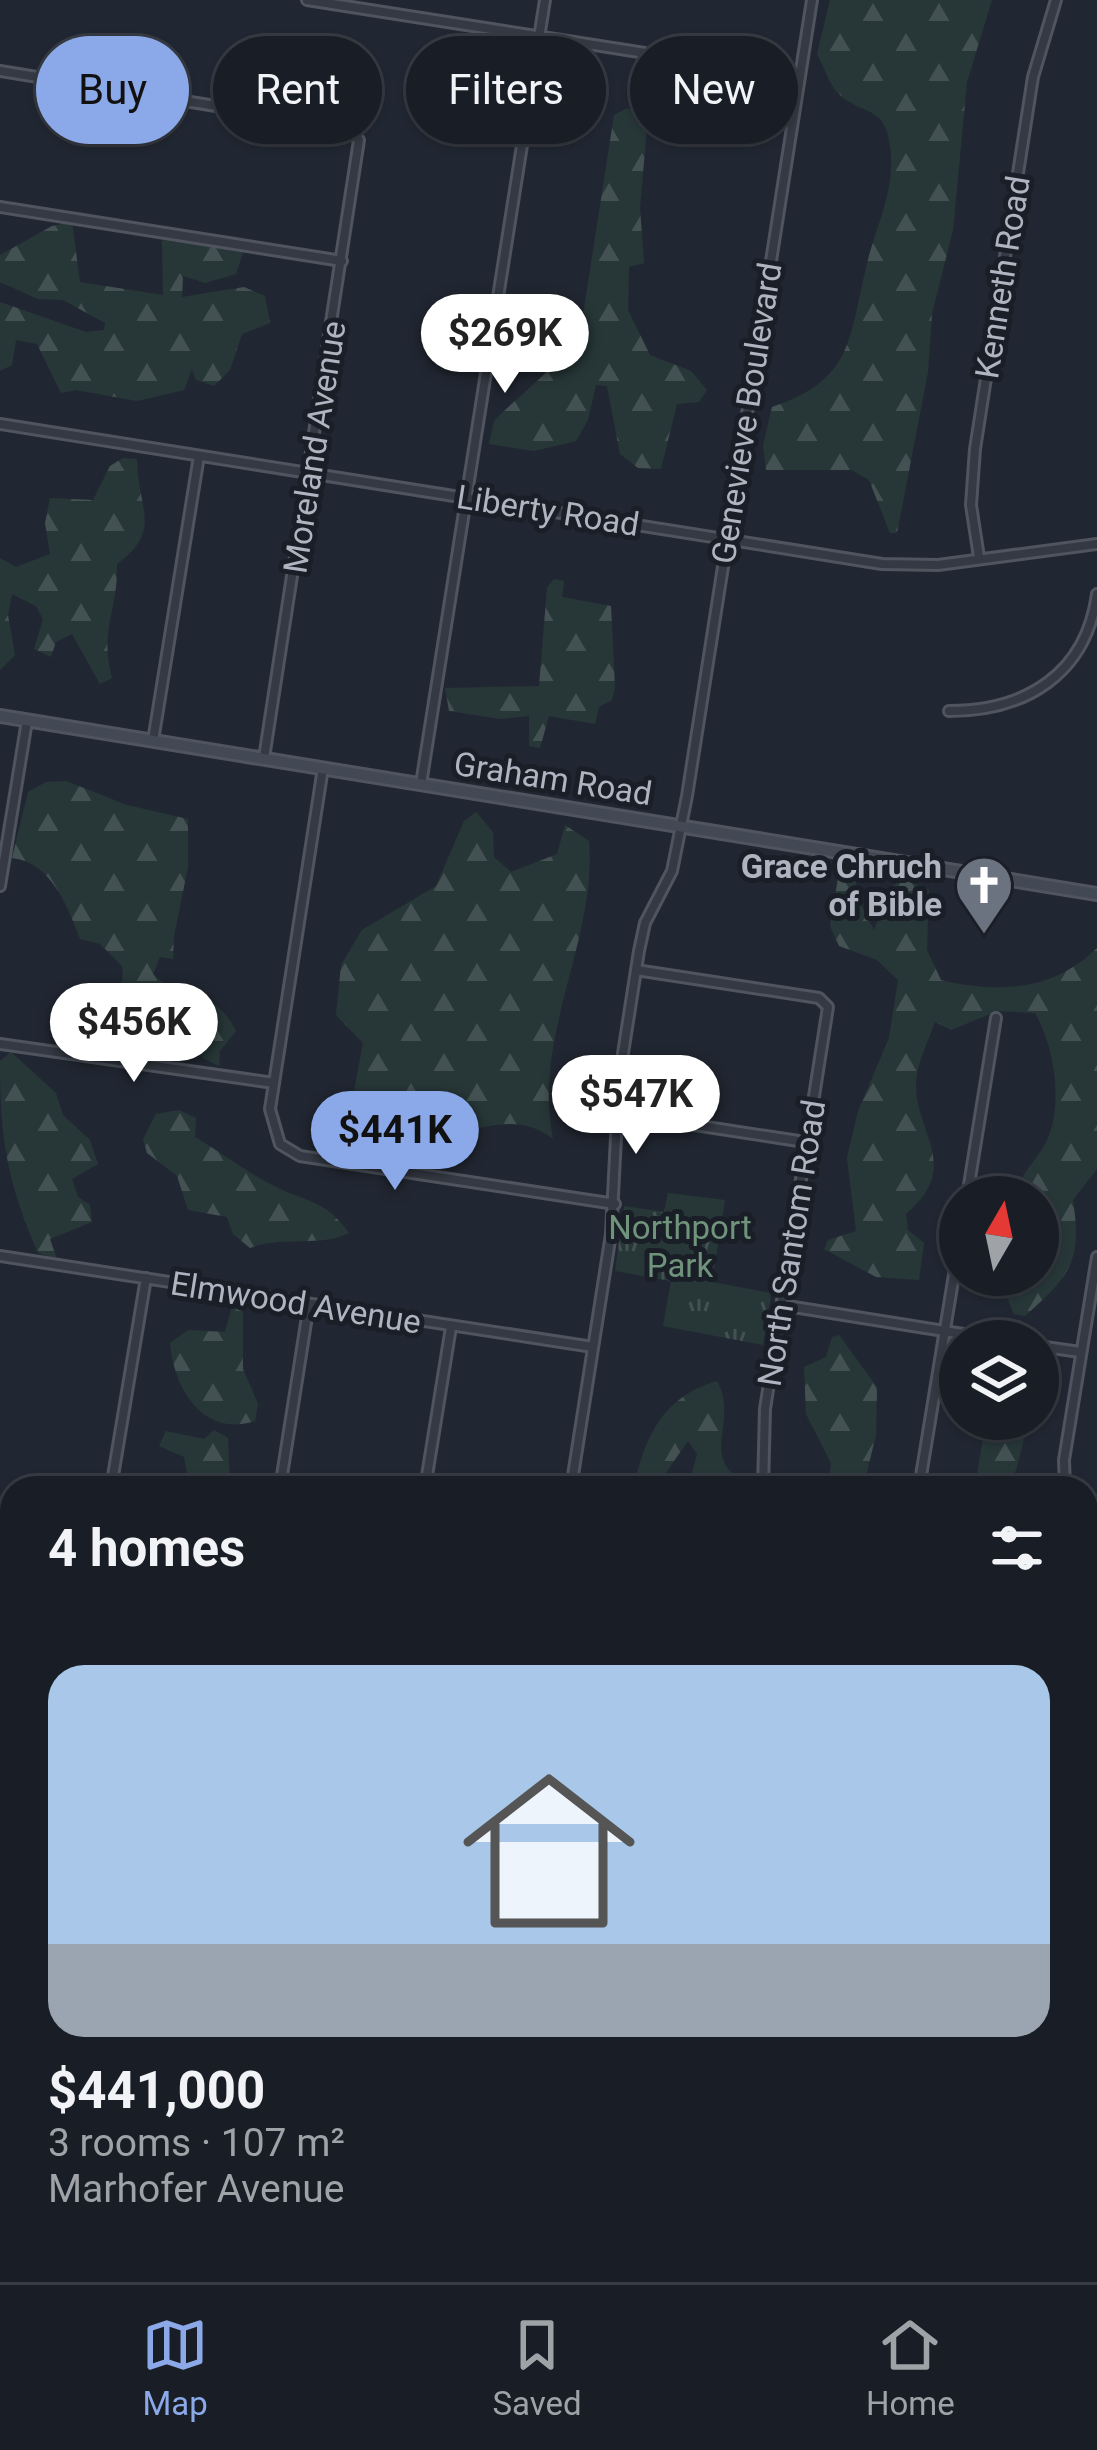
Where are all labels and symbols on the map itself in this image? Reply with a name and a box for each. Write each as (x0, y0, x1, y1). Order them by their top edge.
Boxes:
street label: Kenneth Road (967, 173, 1038, 381)
street label: Genevieve Boulevard (703, 260, 790, 566)
pin: $269K (421, 294, 589, 396)
street label: Moreland Avenue (275, 318, 354, 576)
street label: Liberty Road (454, 477, 642, 544)
street label: Graham Road (451, 744, 655, 813)
place label: Grace Chruch of Bible (741, 847, 942, 924)
church icon: Grace Chruch of Bible (953, 854, 1015, 936)
pin: $456K (50, 983, 218, 1085)
pin: $547K (552, 1055, 720, 1157)
pin: $441K (311, 1091, 479, 1193)
street label: North Santom Road (750, 1097, 833, 1389)
north arrow (939, 1176, 1059, 1296)
park label: Northport Park (608, 1208, 752, 1285)
street label: Elmwood Avenue (168, 1263, 424, 1342)

